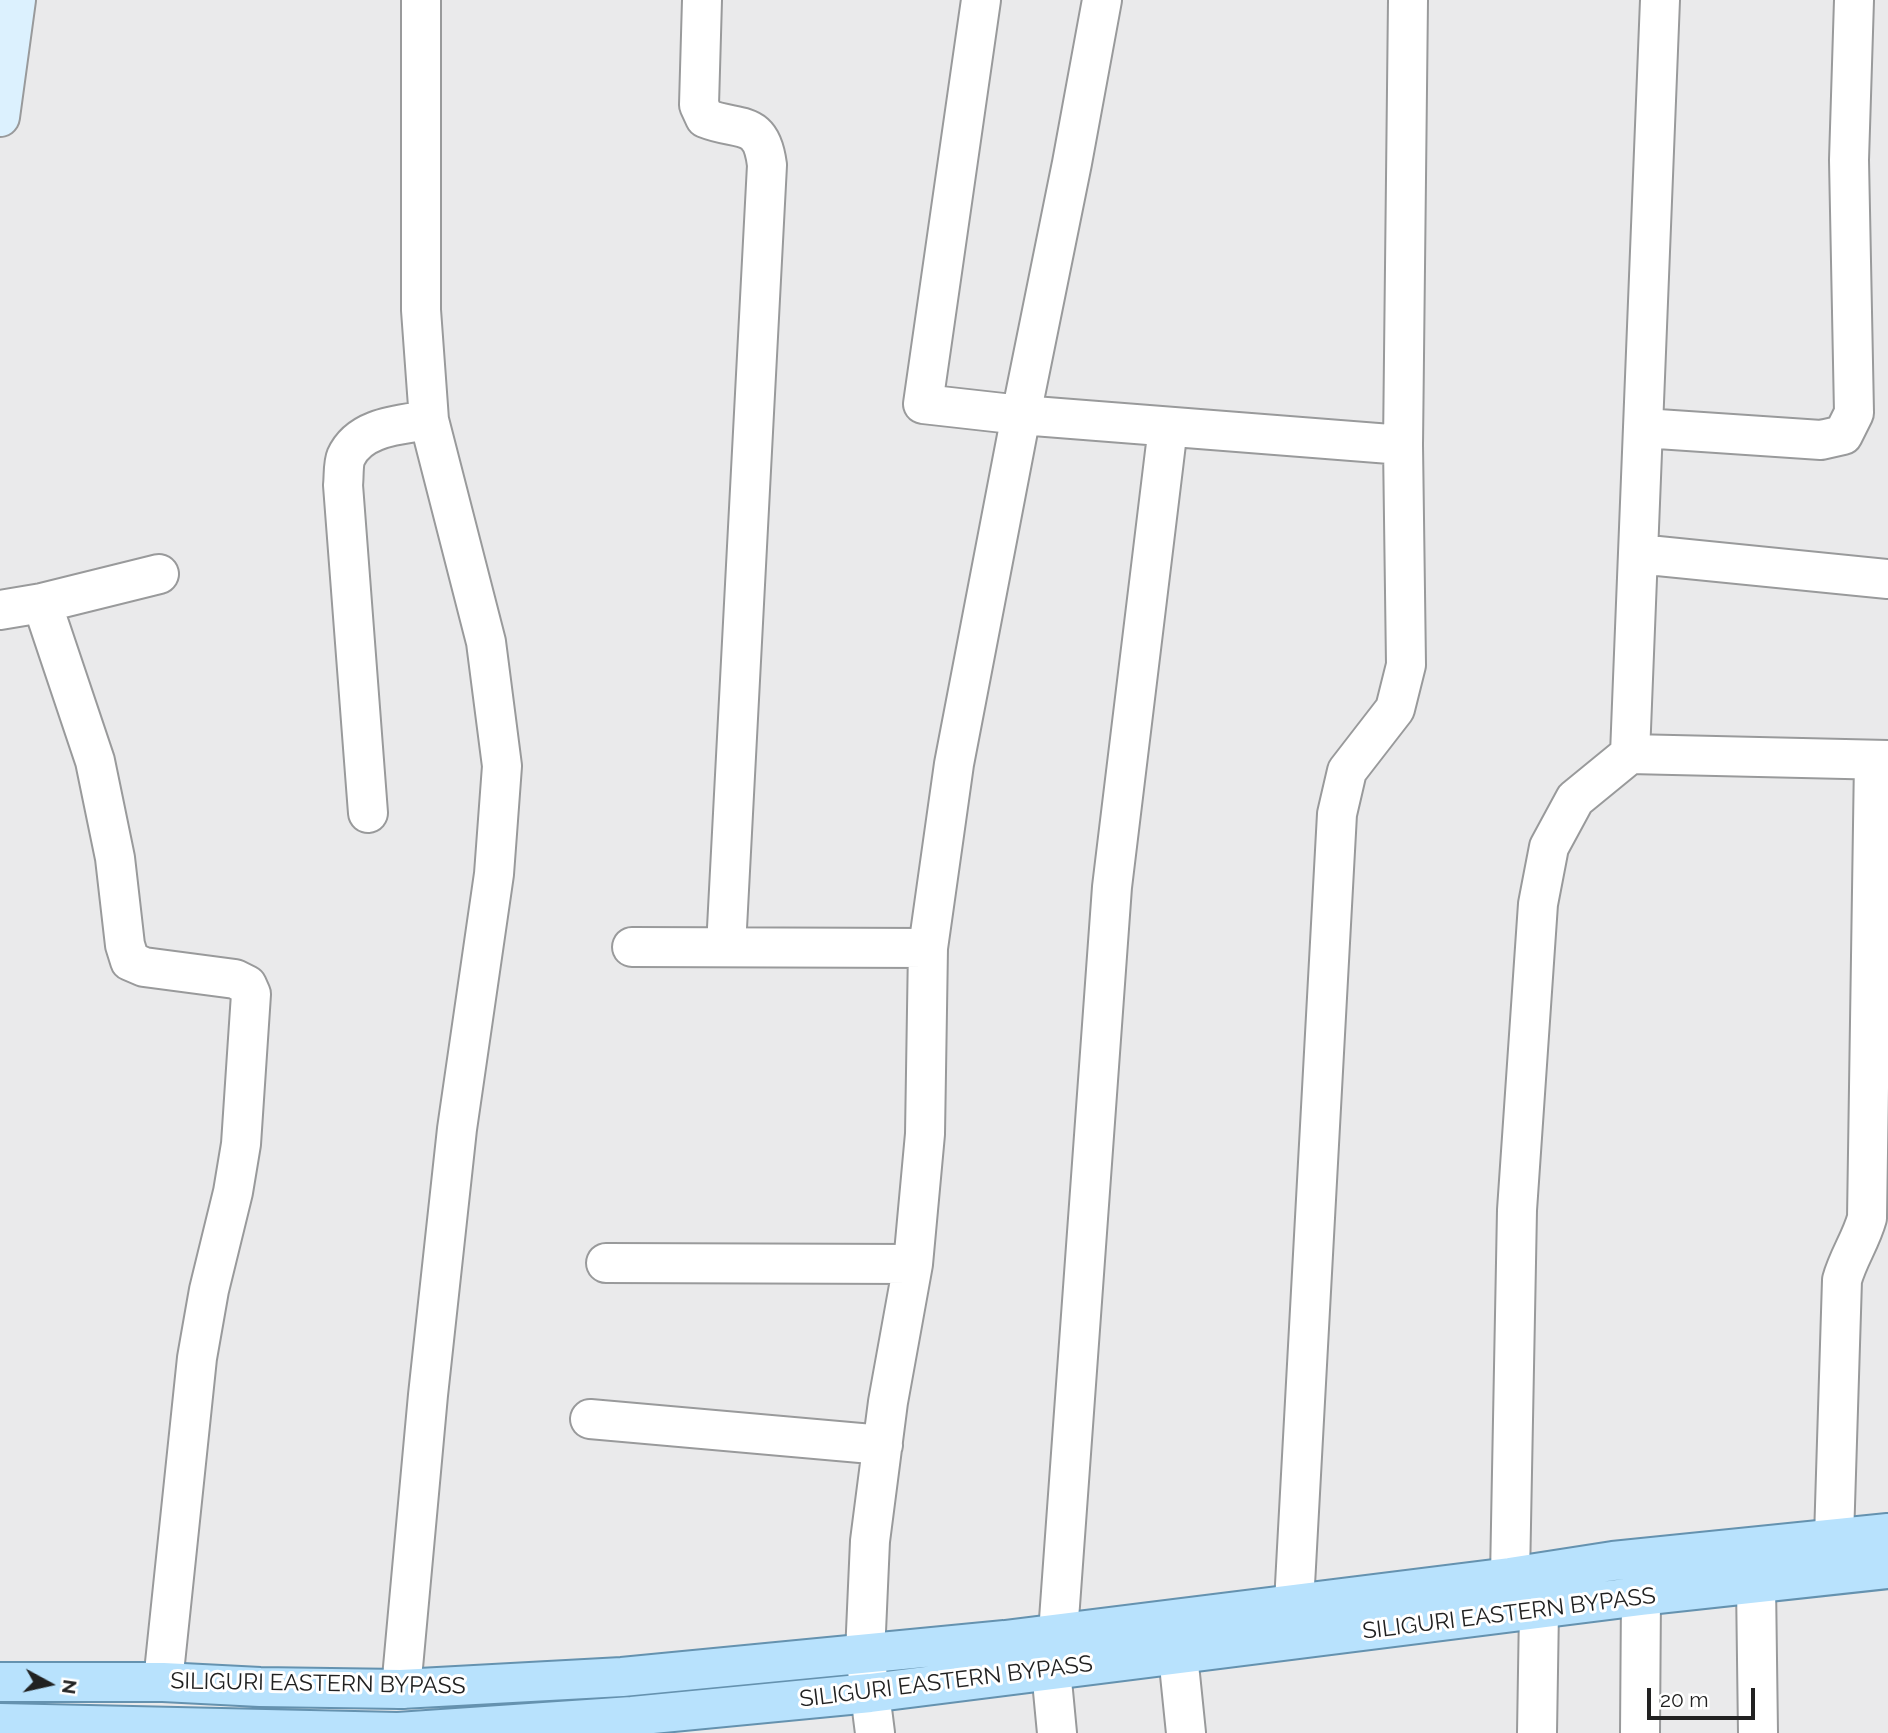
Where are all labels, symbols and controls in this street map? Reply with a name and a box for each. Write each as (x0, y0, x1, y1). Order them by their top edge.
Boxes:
street label: SILIGURI EASTERN BYPASS (1361, 1582, 1657, 1646)
north arrow (14, 1649, 84, 1719)
street label: SILIGURI EASTERN BYPASS (798, 1650, 1094, 1714)
street label: SILIGURI EASTERN BYPASS (170, 1668, 466, 1700)
scale bar (1650, 1674, 1758, 1718)
text: N (58, 1678, 82, 1696)
text: 20 m (1660, 1687, 1708, 1712)

